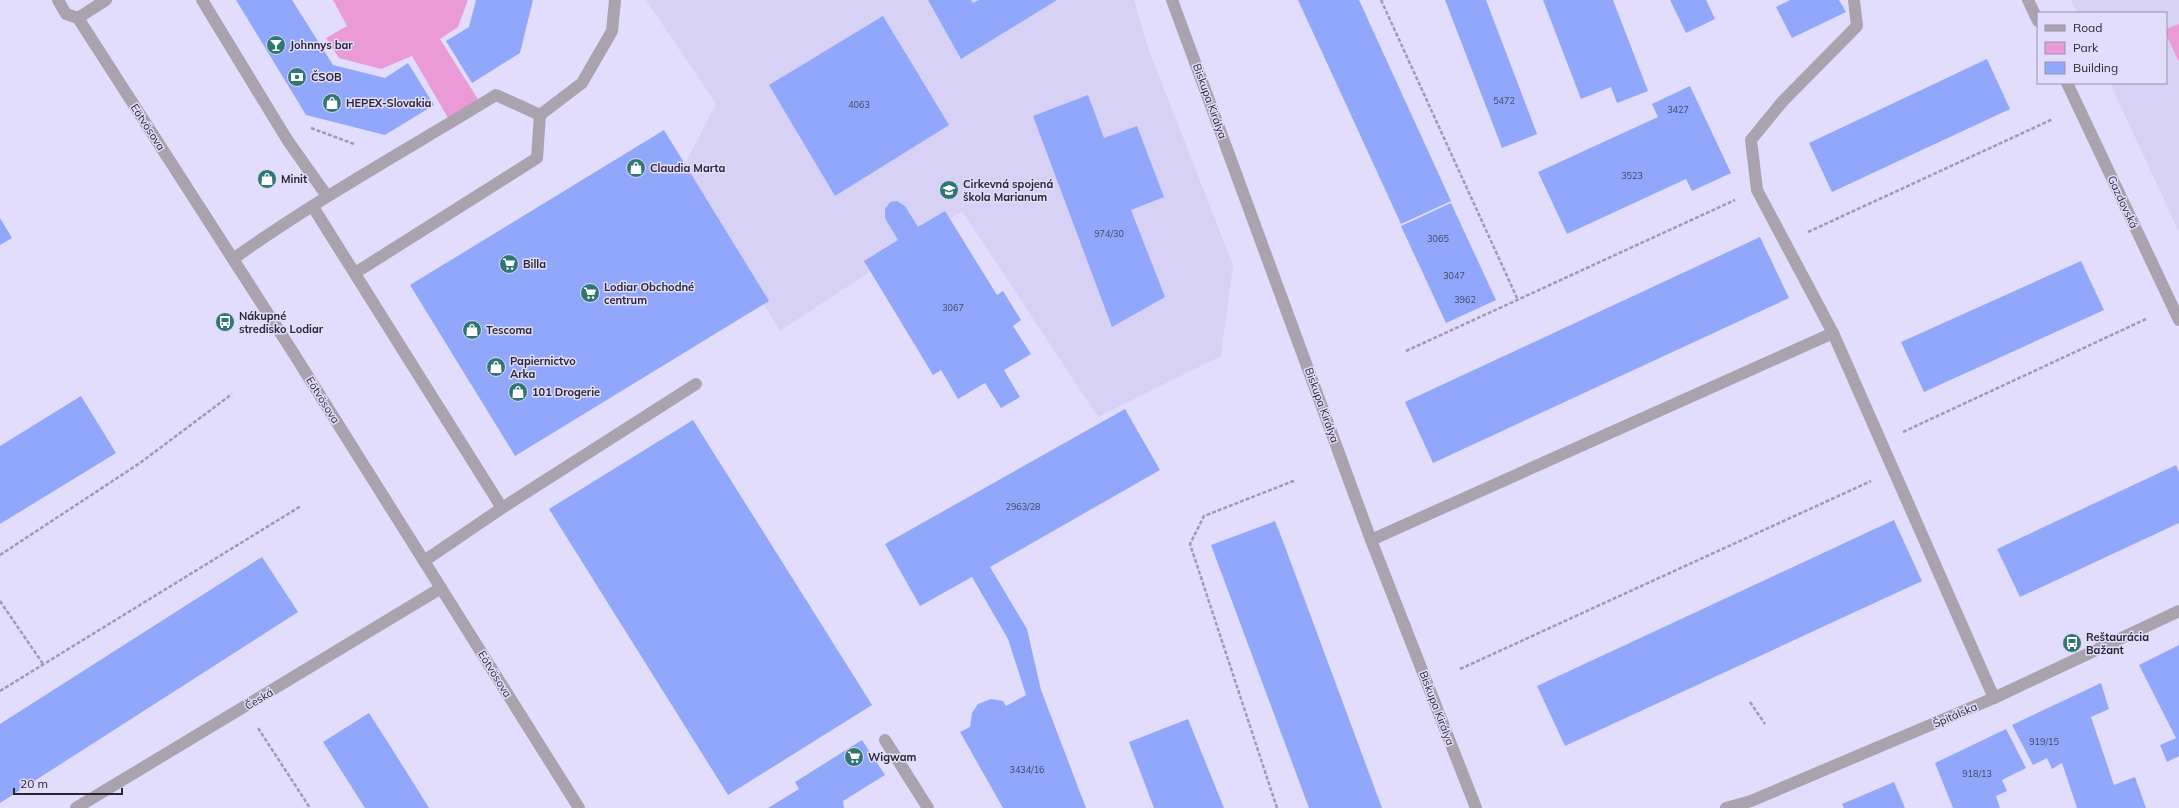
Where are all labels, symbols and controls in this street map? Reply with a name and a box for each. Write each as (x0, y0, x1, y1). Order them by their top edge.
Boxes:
legend (2037, 12, 2167, 84)
text: Road (2073, 20, 2102, 35)
bar icon: Johnnys bar (265, 34, 287, 56)
place label: Johnnys bar (290, 38, 353, 52)
text: Park (2073, 40, 2099, 55)
text: Building (2073, 60, 2118, 75)
street label: Biskupa Királya (1190, 62, 1230, 140)
bank icon: ČSOB (286, 66, 308, 88)
place label: ČSOB (311, 70, 342, 84)
shop icon: HEPEX-Slovakia (321, 92, 343, 114)
house number: 5472 (1493, 95, 1515, 106)
place label: HEPEX-Slovakia (346, 96, 432, 110)
house number: 4063 (848, 99, 870, 110)
street label: Eötvösova (128, 101, 168, 153)
house number: 3427 (1667, 104, 1689, 115)
shop icon: Claudia Marta (625, 157, 647, 179)
place label: Claudia Marta (650, 161, 725, 175)
shop icon: Minit (256, 168, 278, 190)
house number: 3523 (1621, 170, 1643, 181)
place label: Minit (281, 172, 307, 186)
street label: Gazdovská (2105, 173, 2141, 231)
place label: Cirkevná spojená škola Marianum (963, 177, 1053, 204)
school or university icon: Cirkevná spojená škola Marianum (938, 179, 960, 201)
house number: 974/30 (1094, 228, 1124, 239)
house number: 3065 (1427, 233, 1449, 244)
supermarket icon: Billa (498, 253, 520, 275)
place label: Billa (523, 257, 546, 271)
house number: 3047 (1443, 270, 1465, 281)
place label: Lodiar Obchodné centrum (604, 280, 694, 307)
supermarket icon: Lodiar Obchodné centrum (579, 282, 601, 304)
house number: 3962 (1454, 294, 1476, 305)
house number: 3067 (942, 302, 964, 313)
place label: Nákupné stredisko Lodiar (239, 309, 324, 336)
bus stop icon: Nákupné stredisko Lodiar (214, 311, 236, 333)
shop icon: Tescoma (461, 319, 483, 341)
place label: Tescoma (486, 323, 532, 337)
place label: Papiernictvo Arka (510, 354, 576, 381)
shop icon: Papiernictvo Arka (485, 356, 507, 378)
street label: Biskupa Királya (1302, 366, 1342, 444)
street label: Eötvösova (303, 374, 343, 426)
shop icon: 101 Drogerie (507, 381, 529, 403)
place label: 101 Drogerie (532, 385, 600, 399)
house number: 2963/28 (1006, 501, 1040, 512)
place label: Reštaurácia Bažant (2086, 630, 2149, 657)
bus stop icon: Reštaurácia Bažant (2061, 632, 2083, 654)
street label: Eötvösova (475, 648, 515, 700)
street label: Biskupa Királya (1416, 669, 1458, 747)
street label: Česká (242, 685, 276, 713)
street label: Špitálska (1931, 699, 1979, 731)
house number: 919/15 (2029, 736, 2059, 747)
supermarket icon: Wigwam (843, 746, 865, 768)
place label: Wigwam (868, 750, 916, 764)
house number: 3434/16 (1010, 764, 1044, 775)
house number: 918/13 (1962, 768, 1992, 779)
scale bar (14, 770, 122, 796)
text: 20 m (20, 776, 48, 791)

